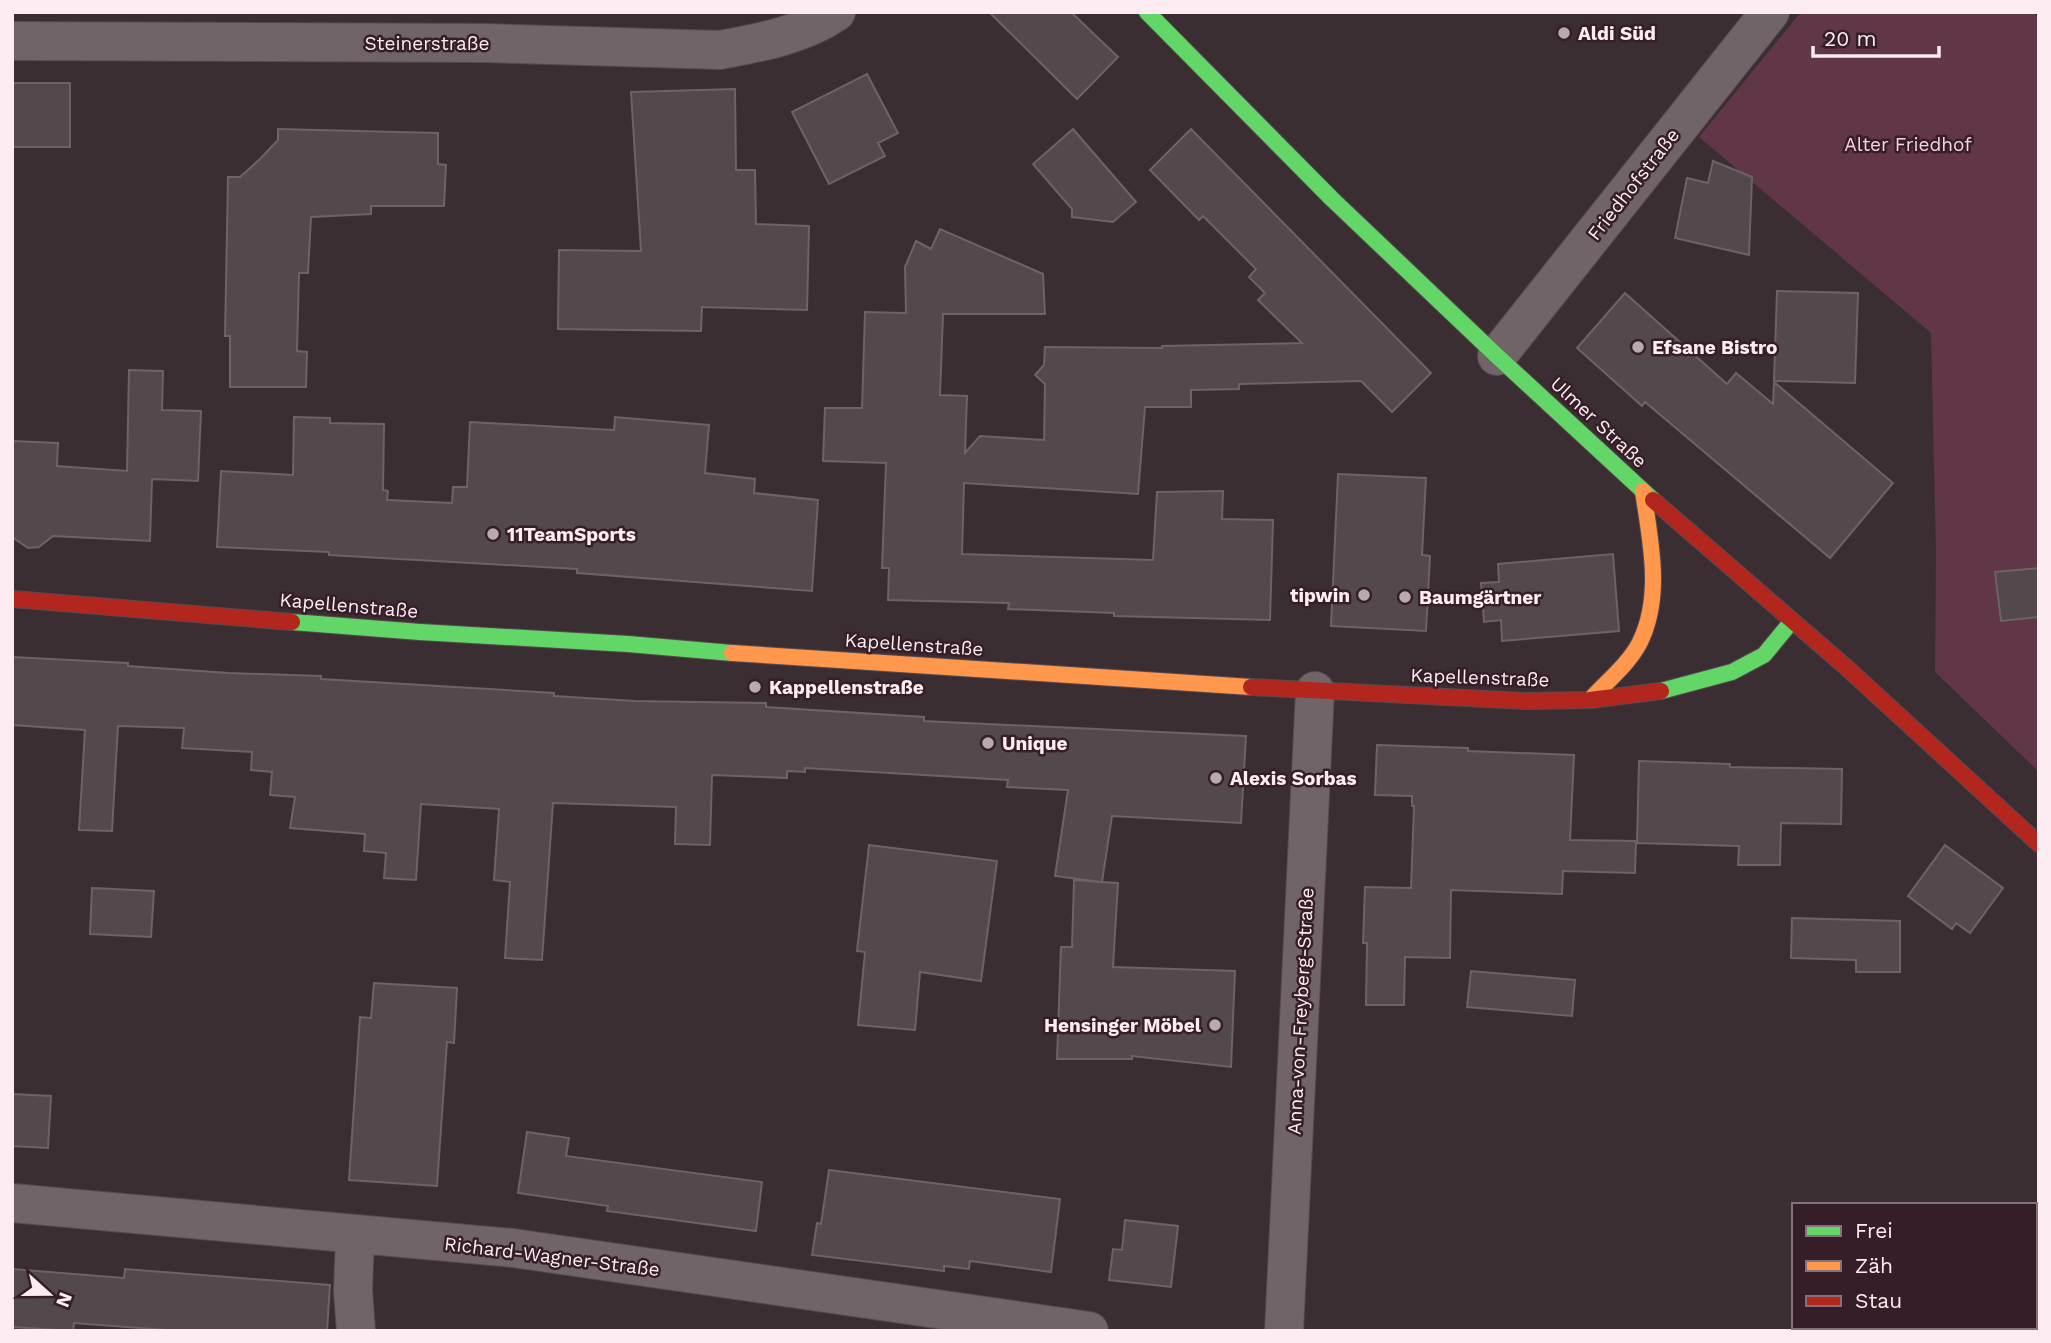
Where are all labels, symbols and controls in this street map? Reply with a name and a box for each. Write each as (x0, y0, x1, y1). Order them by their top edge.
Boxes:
scale bar (1813, 14, 1939, 58)
place label: Aldi Süd (1578, 22, 1656, 45)
marker: Aldi Süd (1556, 25, 1572, 41)
text: 20 m (1824, 26, 1876, 51)
street label: Steinerstraße (364, 32, 490, 55)
street label: Friedhofstraße (1583, 124, 1684, 245)
park label: Alter Friedhof (1844, 133, 1972, 156)
place label: Efsane Bistro (1652, 336, 1777, 359)
marker: Efsane Bistro (1630, 339, 1646, 355)
street label: Ulmer Straße (1546, 372, 1652, 473)
place label: 11TeamSports (507, 523, 636, 546)
marker: 11TeamSports (485, 526, 501, 542)
place label: tipwin (1290, 584, 1350, 607)
place label: Baumgärtner (1419, 586, 1542, 609)
marker: tipwin (1356, 587, 1372, 603)
street label: Kapellenstraße (279, 588, 419, 623)
marker: Baumgärtner (1397, 589, 1413, 605)
street label: Kapellenstraße (844, 628, 984, 661)
street label: Kapellenstraße (1410, 664, 1550, 691)
place label: Kappellenstraße (769, 676, 924, 699)
marker: Kappellenstraße (747, 679, 763, 695)
place label: Unique (1002, 732, 1067, 755)
marker: Unique (980, 735, 996, 751)
place label: Alexis Sorbas (1230, 767, 1357, 790)
marker: Alexis Sorbas (1208, 770, 1224, 786)
street label: Anna-von-Freyberg-Straße (1283, 887, 1318, 1135)
place label: Hensinger Möbel (1044, 1014, 1202, 1037)
marker: Hensinger Möbel (1207, 1017, 1223, 1033)
legend (1792, 1203, 2037, 1329)
text: Frei (1855, 1218, 1893, 1243)
street label: Richard-Wagner-Straße (443, 1232, 661, 1281)
text: Zäh (1855, 1253, 1893, 1278)
north arrow (14, 1259, 84, 1329)
text: Stau (1855, 1288, 1902, 1313)
text: N (51, 1289, 78, 1311)

